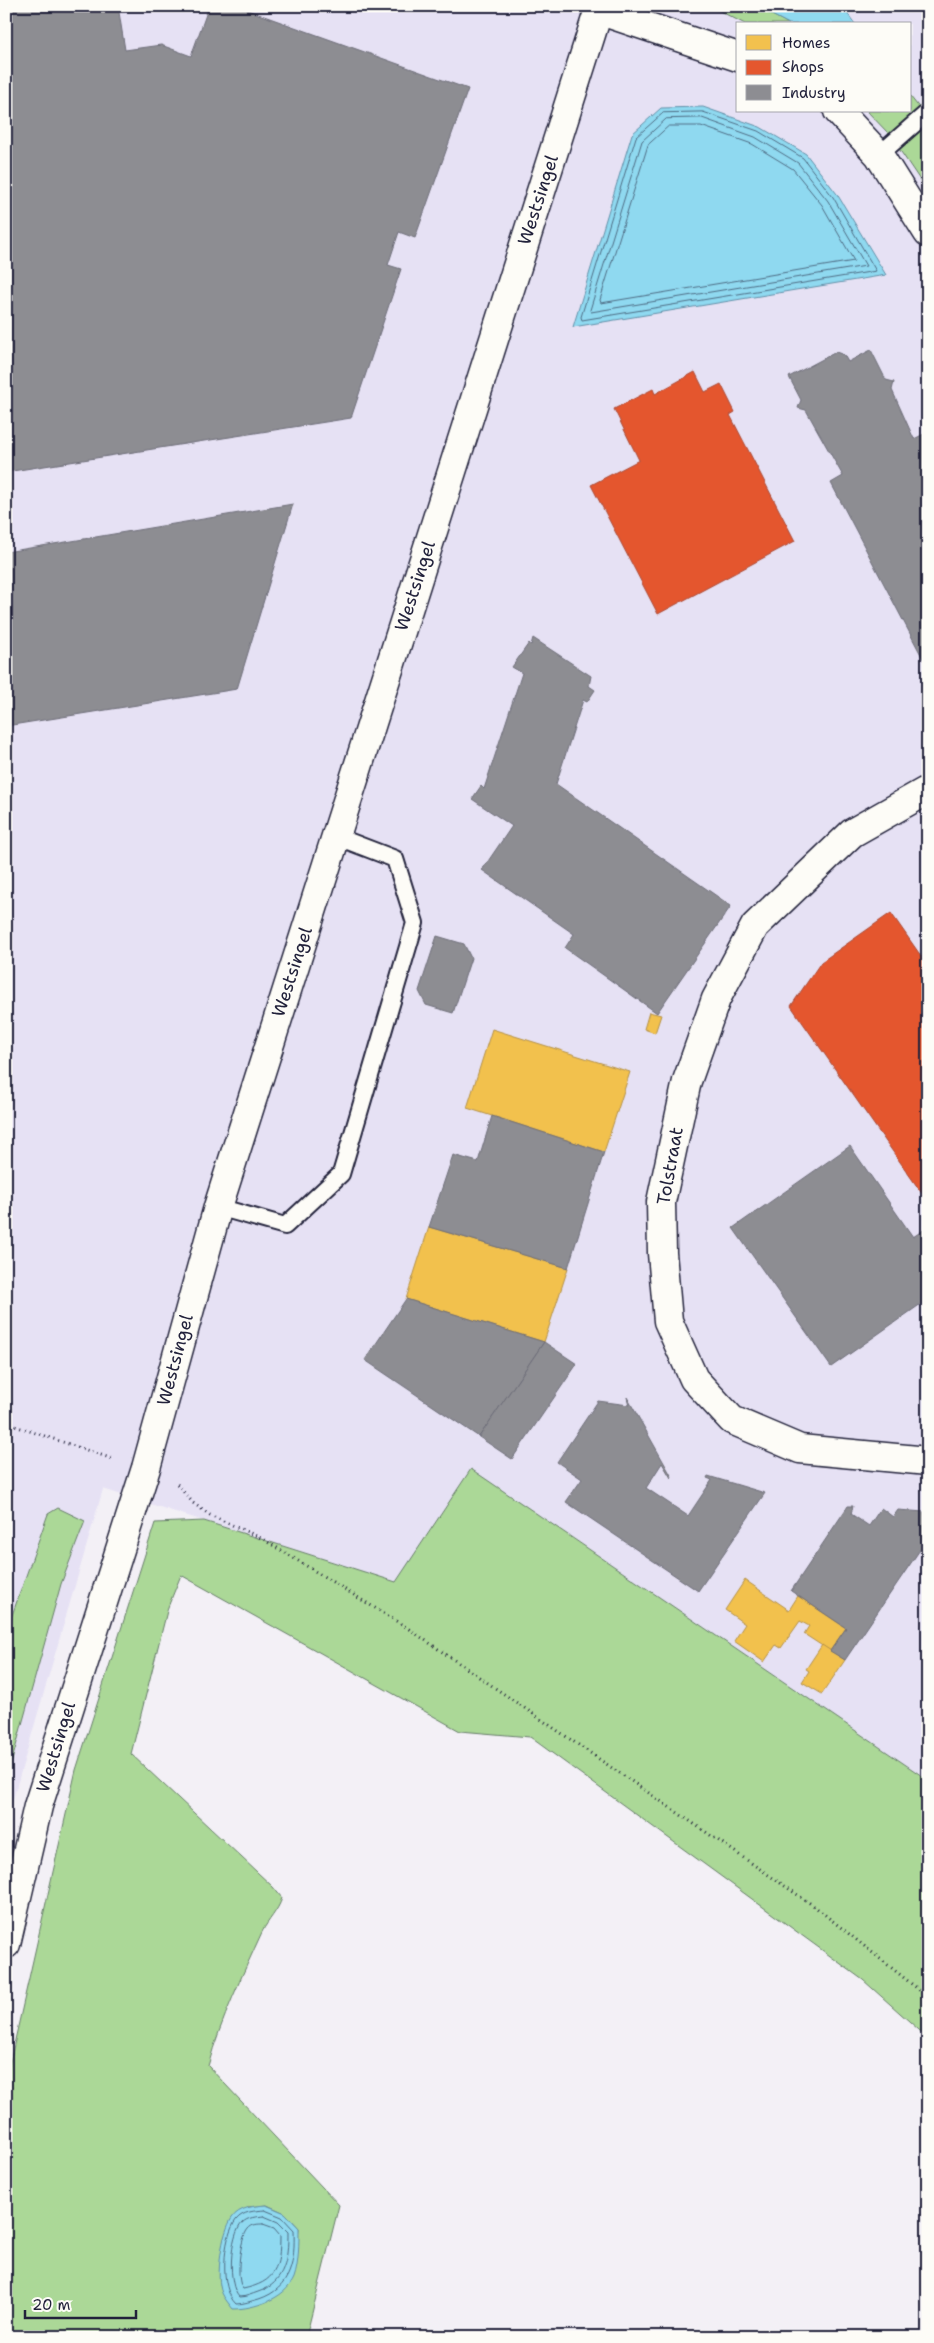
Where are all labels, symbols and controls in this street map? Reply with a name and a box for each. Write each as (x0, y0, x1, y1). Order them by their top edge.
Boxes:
legend (736, 22, 912, 112)
text: Homes (782, 33, 830, 53)
text: Shops (782, 57, 824, 77)
text: Industry (782, 83, 846, 103)
street label: Westsingel (512, 151, 564, 248)
street label: Westsingel (389, 537, 441, 634)
street label: Westsingel (266, 923, 318, 1020)
street label: Tolstraat (651, 1125, 689, 1207)
street label: Westsingel (151, 1311, 199, 1408)
street label: Westsingel (31, 1698, 81, 1795)
scale bar (25, 2288, 136, 2320)
text: 20 m (32, 2295, 71, 2315)

